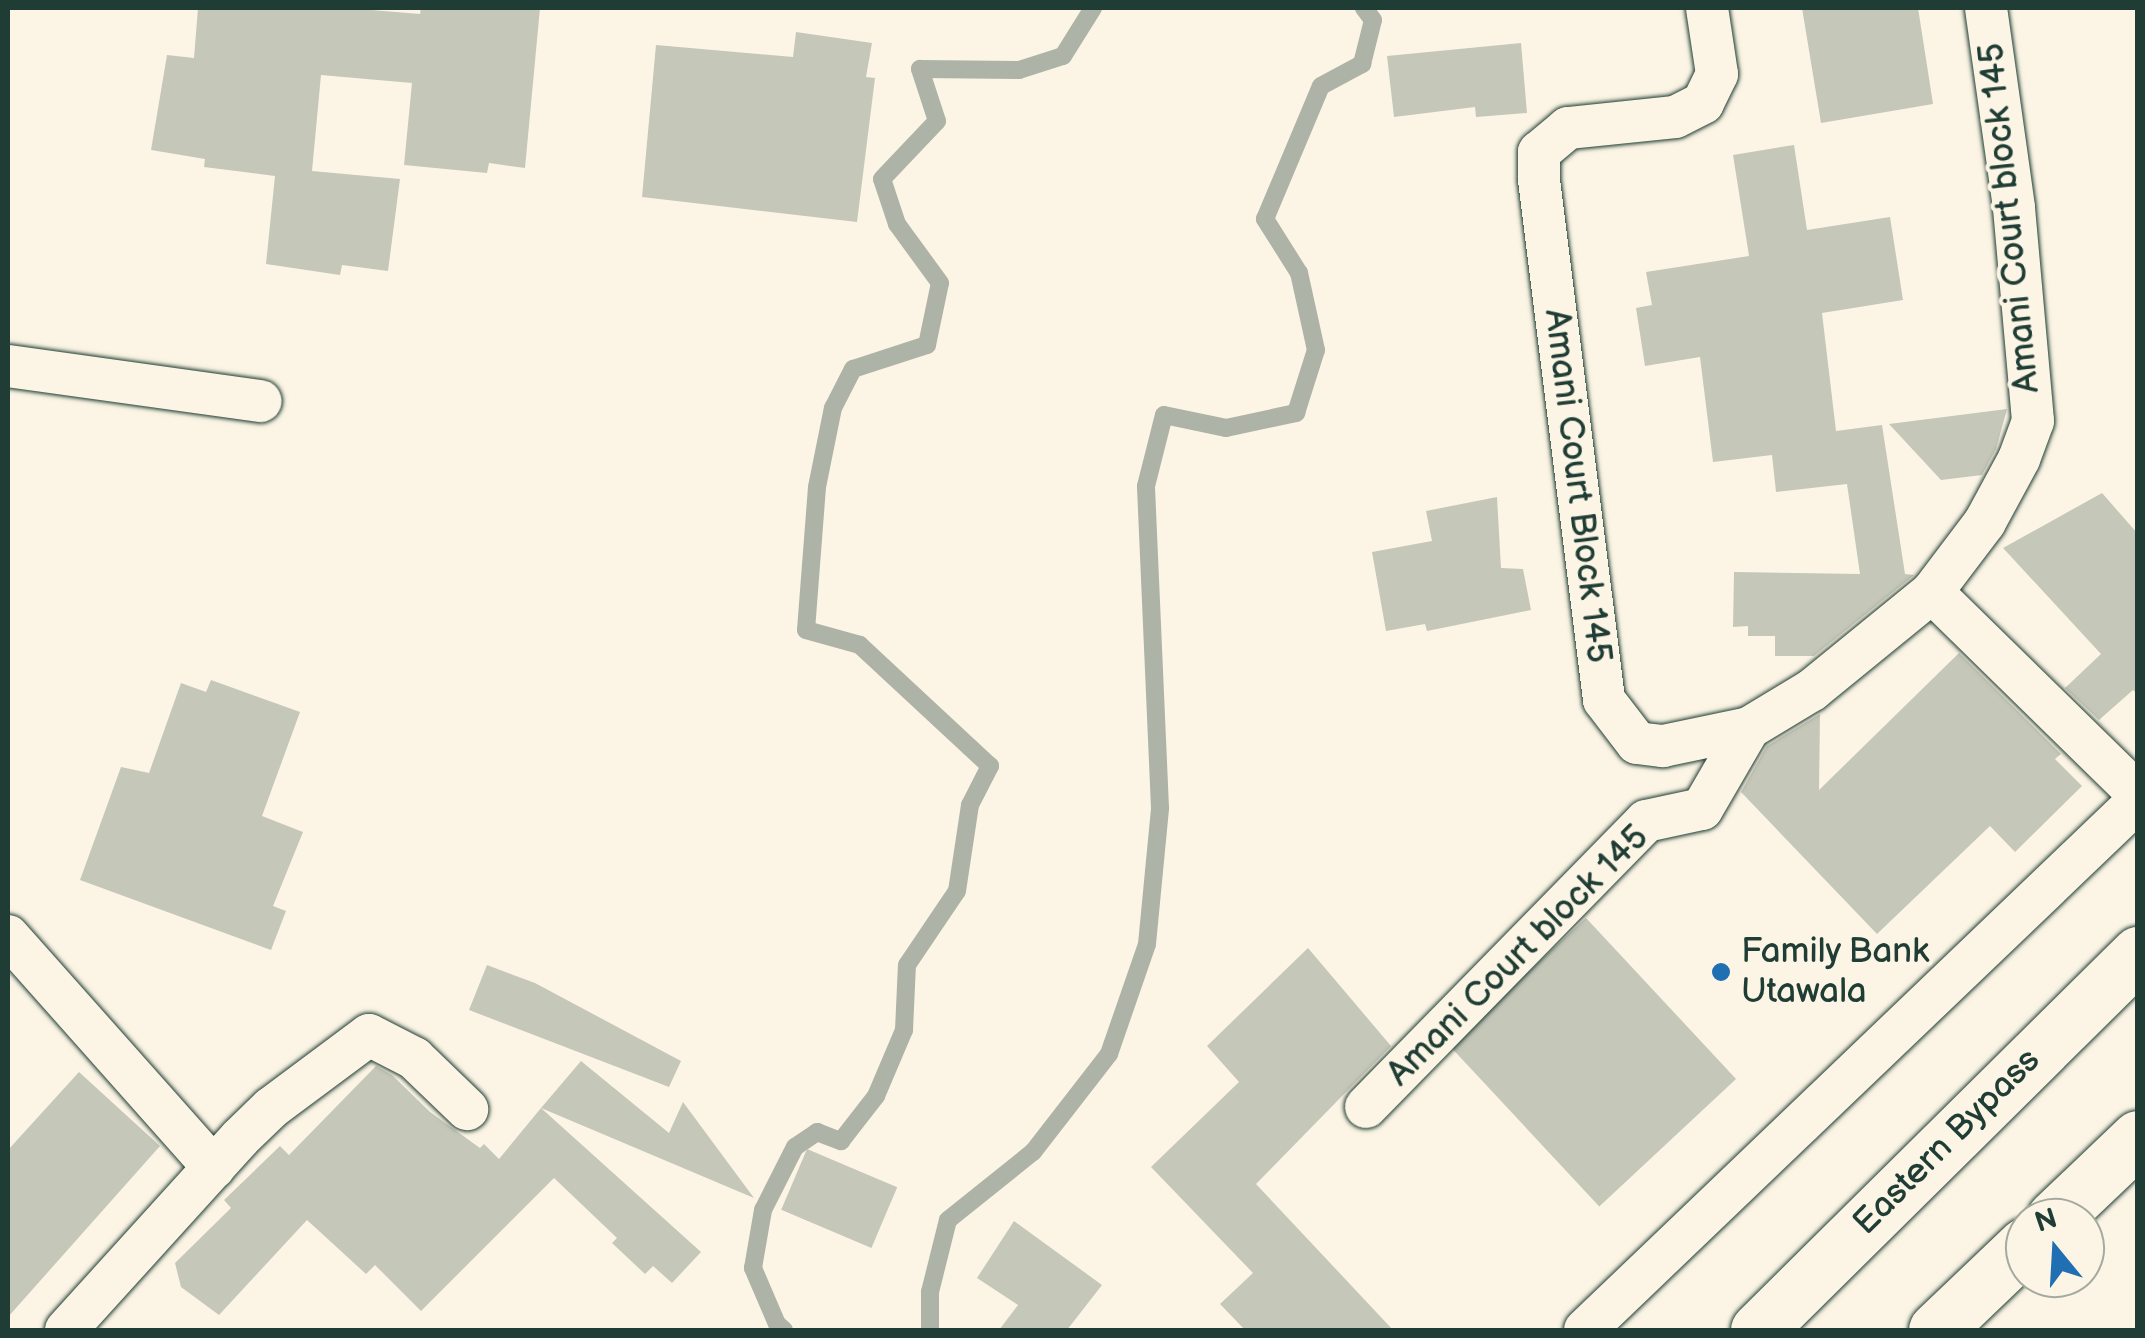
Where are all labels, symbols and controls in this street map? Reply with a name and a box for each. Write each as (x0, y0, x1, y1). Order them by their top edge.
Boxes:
street label: Amani Court block 145 (1971, 41, 2049, 395)
street label: Amani Court Block 145 (1534, 307, 1620, 665)
street label: Amani Court block 145 (1379, 817, 1657, 1095)
place label: Family Bank Utawala (1741, 931, 1932, 1013)
marker: Family Bank Utawala (1710, 961, 1732, 983)
street label: Eastern Bypass (1845, 1040, 2049, 1244)
north arrow (2005, 1198, 2105, 1298)
text: N (2031, 1202, 2061, 1240)

